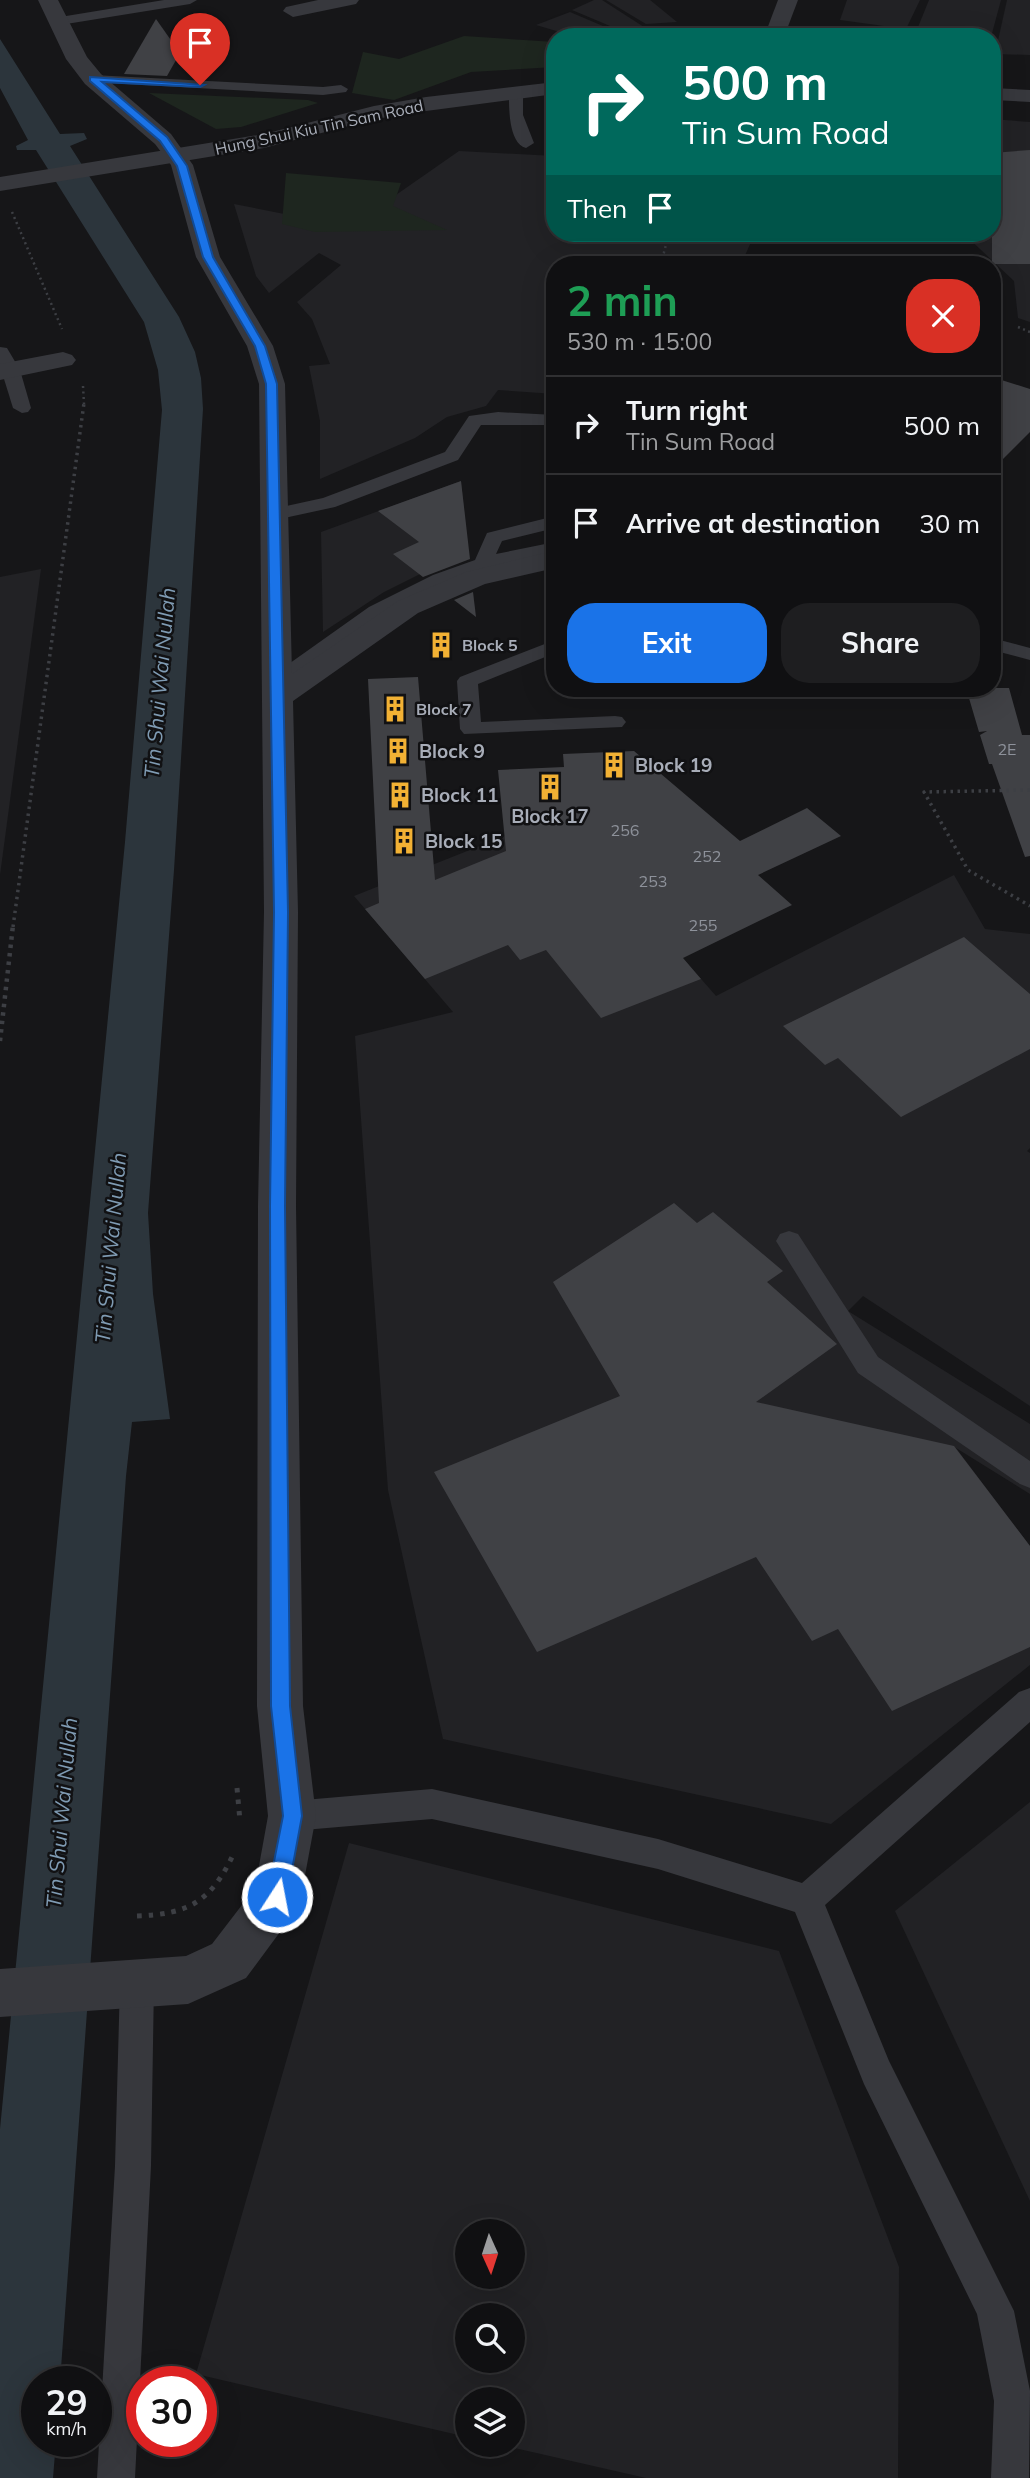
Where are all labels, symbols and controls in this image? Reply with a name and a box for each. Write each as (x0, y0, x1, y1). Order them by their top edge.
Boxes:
pin (170, 13, 230, 85)
icon: arrive (181, 24, 219, 62)
text: 500 m (682, 51, 828, 112)
icon: right (567, 56, 658, 147)
street label: Hung Shui Kiu Tin Sam Road (213, 95, 425, 159)
text: Tin Sum Road (682, 112, 889, 152)
icon: arrive (641, 189, 679, 227)
text: Then (567, 192, 627, 225)
text: 2 min (567, 274, 678, 327)
button: close (906, 279, 980, 353)
text: 530 m · 15:00 (567, 327, 712, 356)
text: Turn right (626, 394, 747, 427)
icon: right (567, 406, 605, 444)
text: 500 m (904, 409, 980, 442)
text: Tin Sum Road (626, 427, 775, 456)
icon: arrive (567, 504, 605, 542)
text: Arrive at destination (626, 507, 881, 540)
text: 30 m (919, 507, 980, 540)
water label: Tin Shui Wai Nullah (138, 586, 180, 779)
button: Exit (567, 603, 767, 683)
button: Share (781, 603, 980, 683)
building icon: Block 5 (426, 630, 456, 660)
place label: Block 5 (462, 635, 518, 655)
building icon: Block 7 (380, 694, 410, 724)
place label: Block 7 (416, 699, 472, 719)
building icon: Block 9 (383, 736, 413, 766)
place label: Block 9 (419, 739, 485, 763)
house number: 2E (997, 739, 1017, 759)
building icon: Block 19 (599, 750, 629, 780)
place label: Block 19 (635, 753, 712, 777)
building icon: Block 17 (535, 772, 565, 802)
building icon: Block 11 (385, 780, 415, 810)
place label: Block 11 (421, 783, 498, 807)
place label: Block 17 (511, 804, 589, 828)
house number: 256 (611, 820, 639, 840)
building icon: Block 15 (389, 826, 419, 856)
place label: Block 15 (425, 829, 502, 853)
house number: 252 (693, 846, 721, 866)
house number: 253 (639, 871, 667, 891)
house number: 255 (689, 915, 717, 935)
water label: Tin Shui Wai Nullah (89, 1151, 131, 1344)
water label: Tin Shui Wai Nullah (40, 1716, 82, 1909)
position arrow (240, 1860, 314, 1934)
north arrow (455, 2219, 525, 2289)
map controls (455, 2219, 525, 2457)
button: search (455, 2303, 525, 2373)
speed limit sign: 30 (126, 2366, 217, 2457)
text: 29 (45, 2380, 88, 2424)
button: layers (455, 2387, 525, 2457)
text: km/h (46, 2417, 87, 2440)

